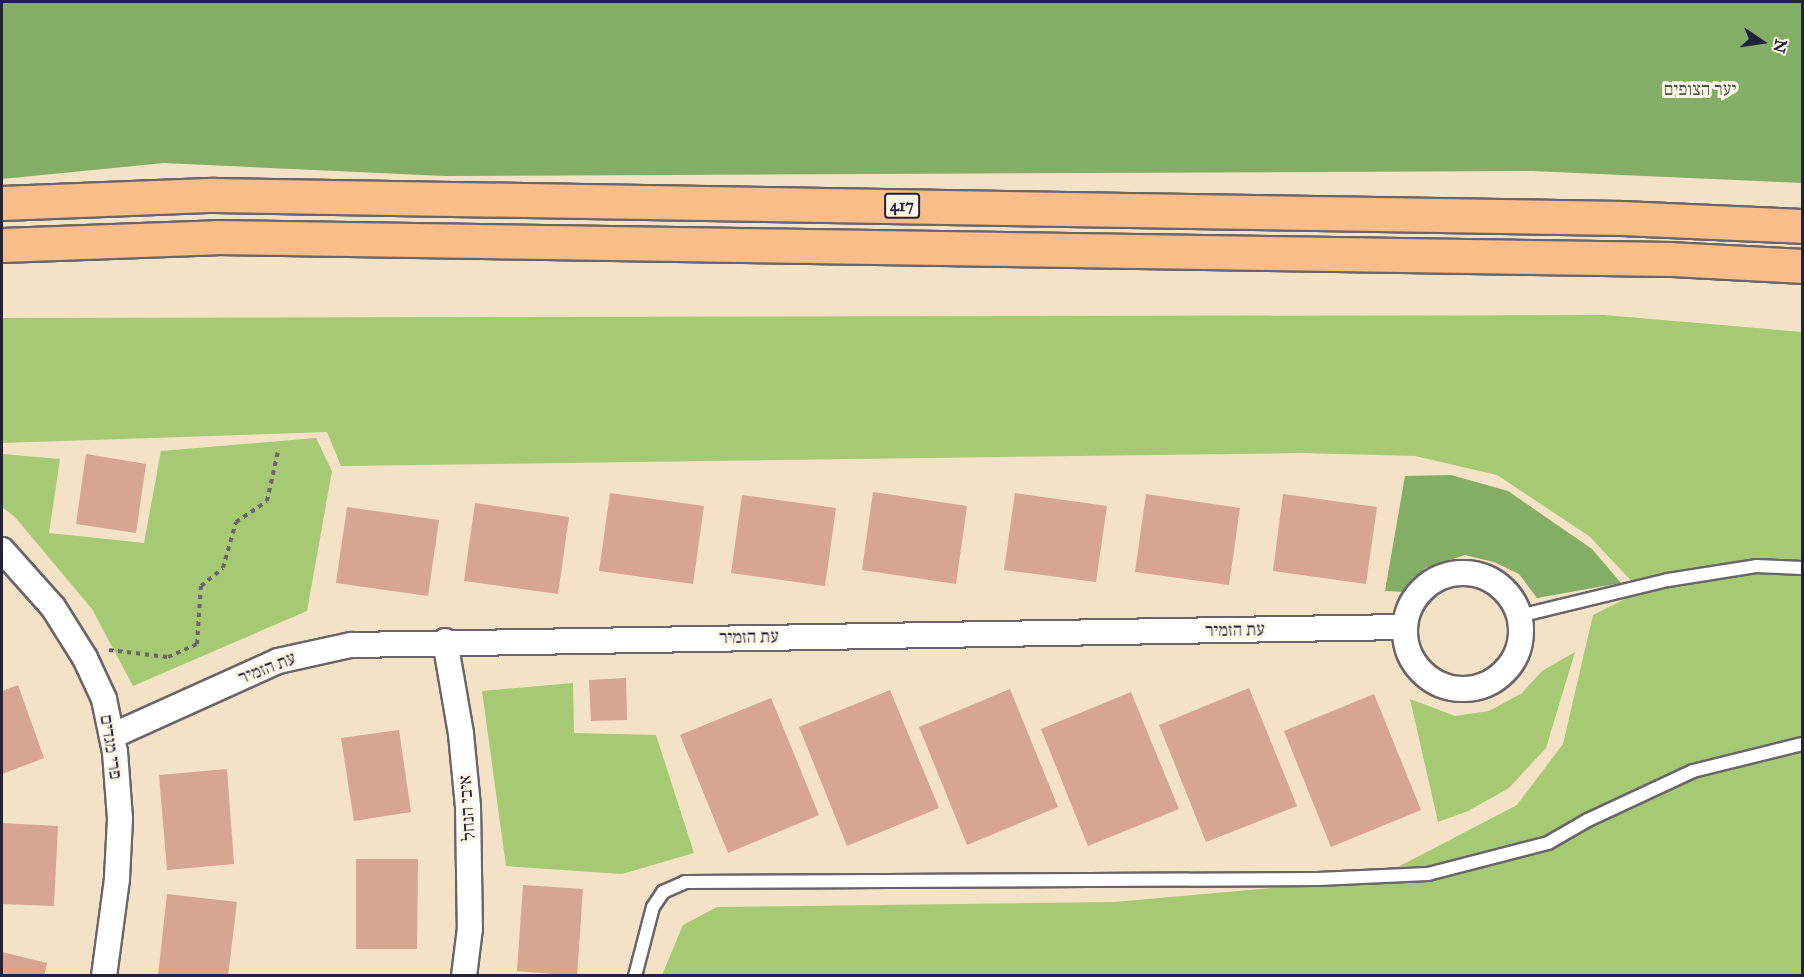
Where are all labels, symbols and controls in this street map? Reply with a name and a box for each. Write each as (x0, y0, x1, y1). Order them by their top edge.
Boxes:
north arrow (1732, 12, 1792, 72)
text: N (1769, 37, 1791, 55)
park label: יער הצופים (1664, 78, 1736, 100)
road number: 417 (884, 193, 920, 219)
street label: עת הזמיר (1205, 619, 1265, 641)
street label: עת הזמיר (719, 626, 779, 648)
street label: עת הזמיר (235, 647, 299, 689)
street label: פרי מגדים (95, 713, 127, 781)
street label: איבי הנחל (454, 774, 480, 842)

